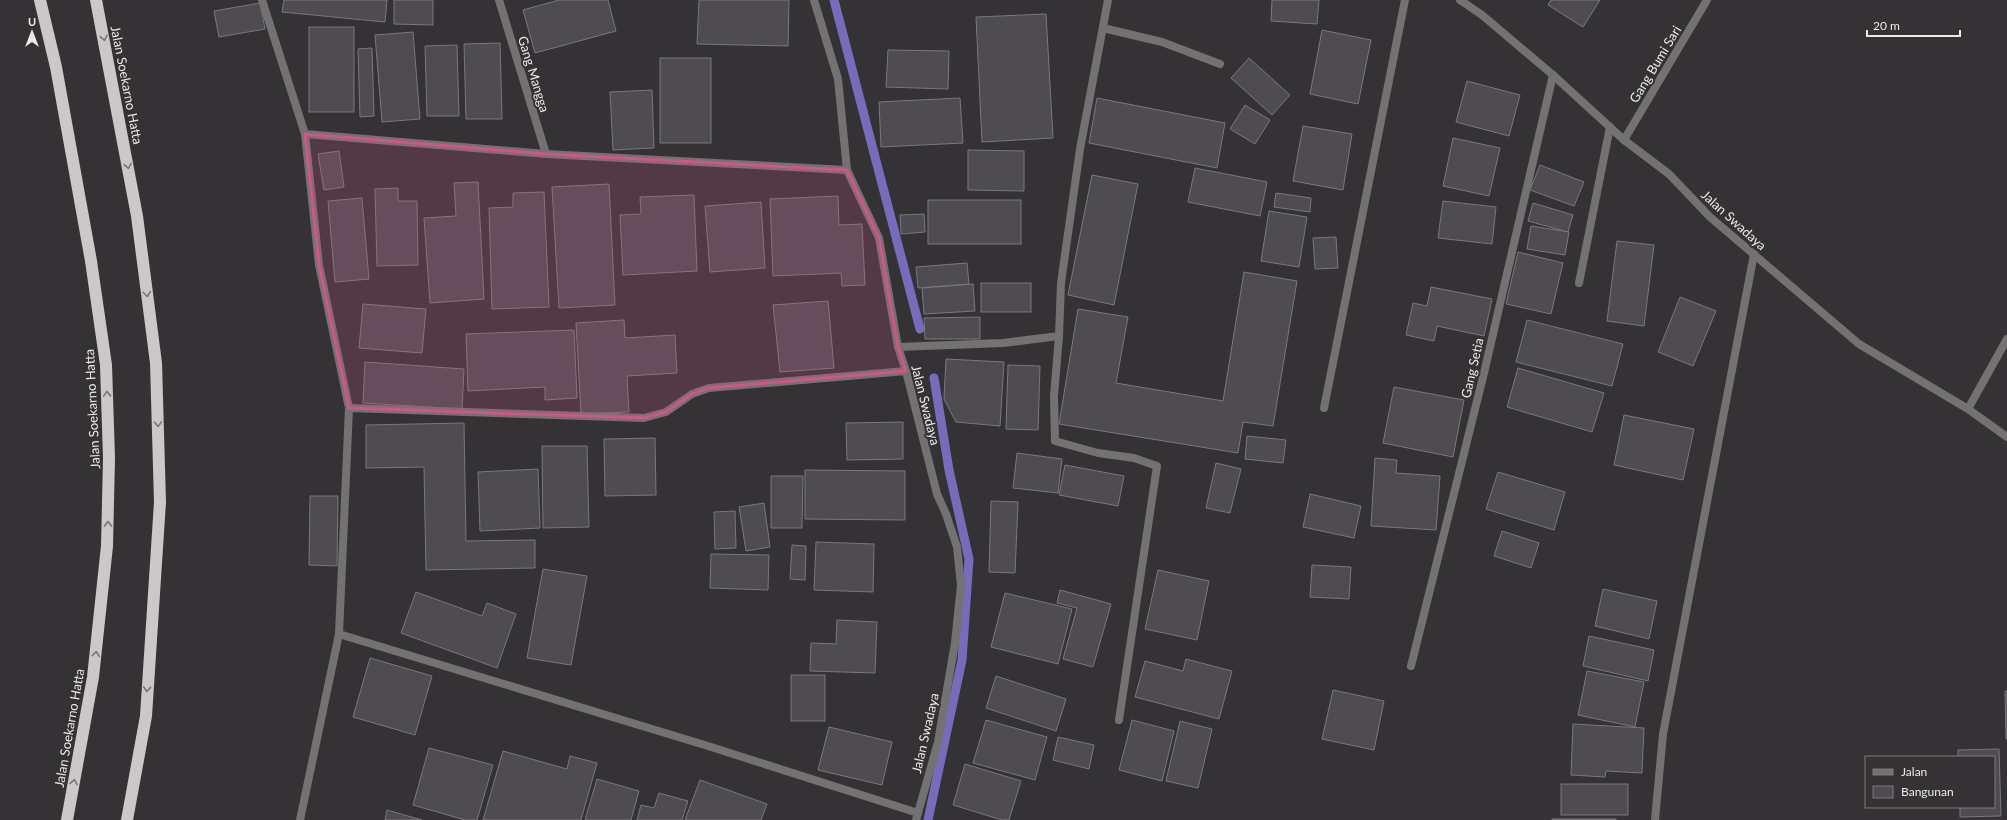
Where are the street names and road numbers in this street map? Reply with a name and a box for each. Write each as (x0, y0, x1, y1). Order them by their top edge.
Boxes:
street label: Gang Bumi Sari (1626, 23, 1684, 105)
street label: Jalan Soekarno Hatta (108, 24, 146, 146)
street label: Gang Mangga (515, 34, 553, 114)
street label: Jalan Swadaya (1698, 187, 1770, 253)
street label: Gang Setia (1457, 336, 1487, 400)
street label: Jalan Soekarno Hatta (81, 349, 103, 469)
street label: Jalan Swadaya (908, 363, 944, 447)
street label: Jalan Soekarno Hatta (51, 667, 87, 789)
street label: Jalan Swadaya (908, 691, 942, 775)

